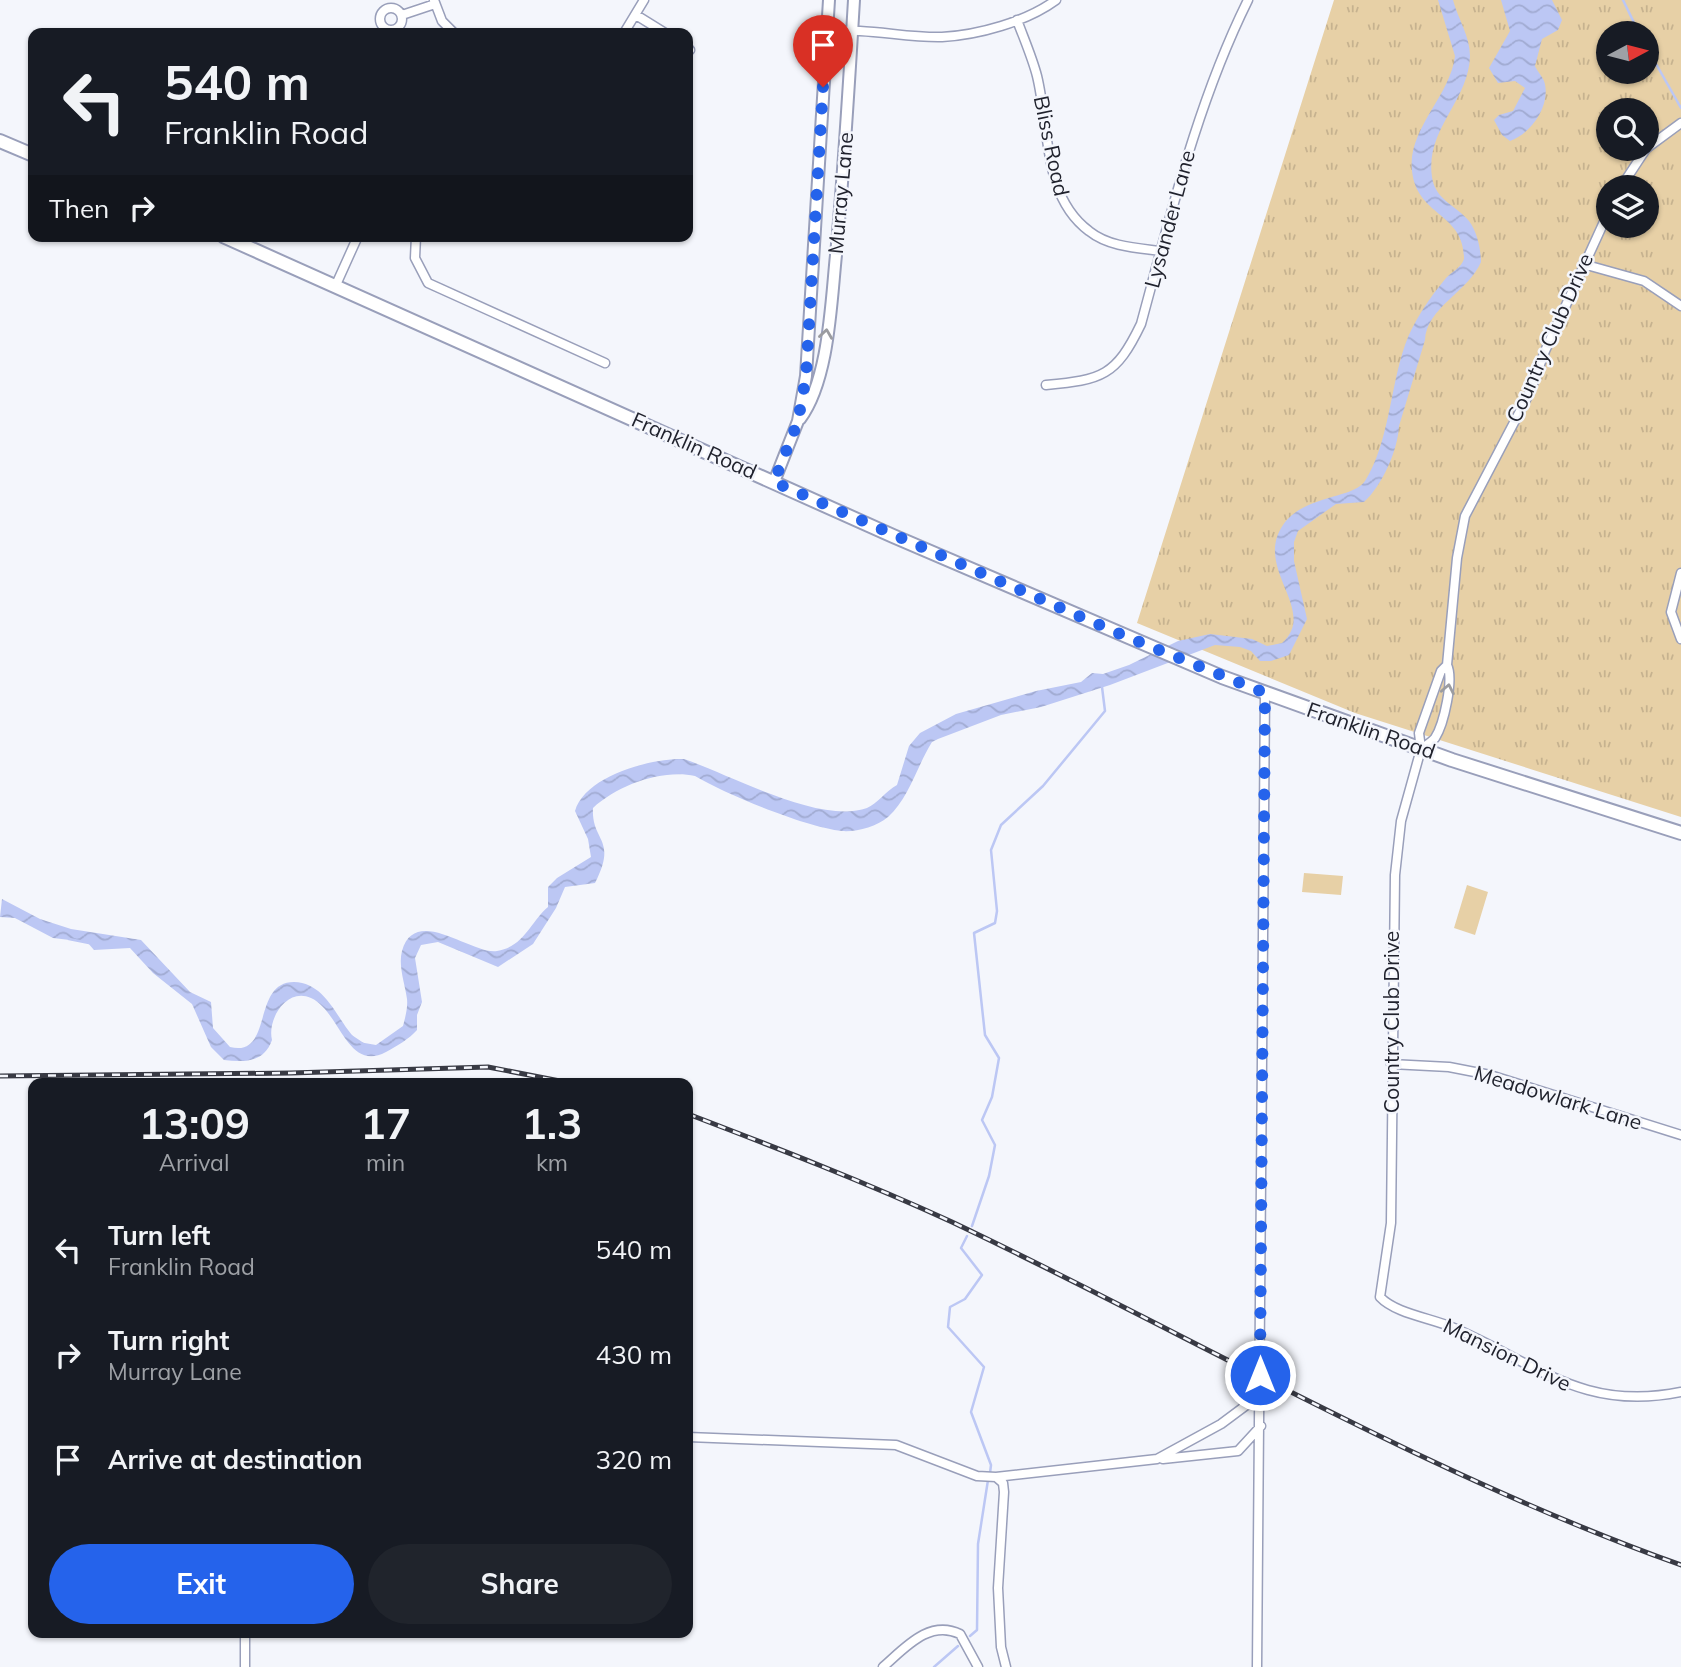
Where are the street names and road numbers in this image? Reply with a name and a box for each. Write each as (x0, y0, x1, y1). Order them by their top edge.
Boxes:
street label: Bliss Road (1029, 93, 1075, 198)
street label: Murray Lane (822, 131, 858, 255)
street label: Lysander Lane (1138, 147, 1200, 291)
street label: Country Club Drive (1500, 249, 1598, 426)
street label: Franklin Road (628, 406, 761, 484)
street label: Franklin Road (1304, 696, 1439, 764)
street label: Country Club Drive (1378, 931, 1404, 1113)
street label: Meadowlark Lane (1471, 1059, 1645, 1135)
street label: Mansion Drive (1439, 1312, 1576, 1396)

